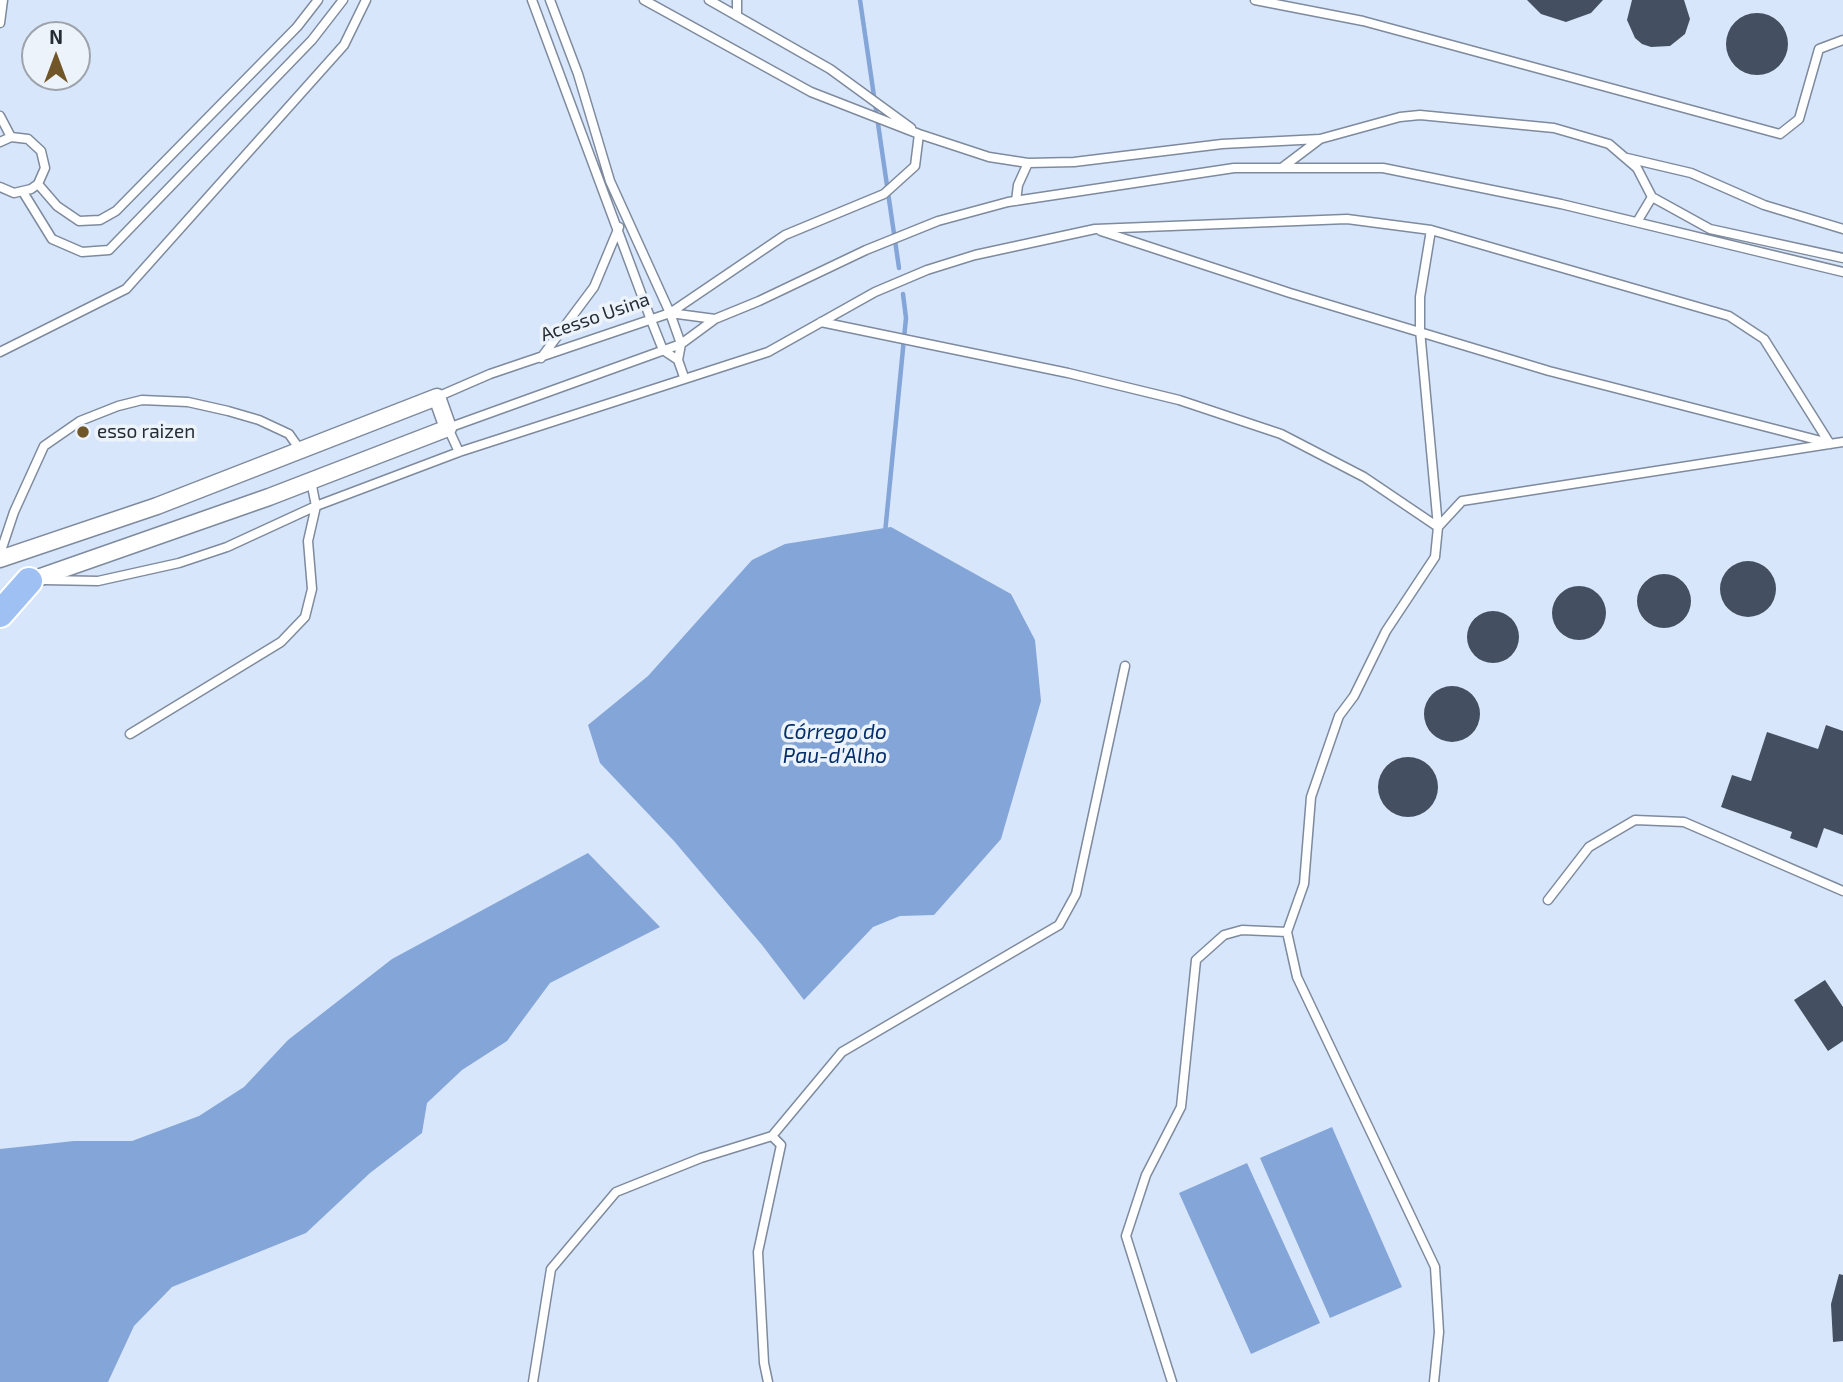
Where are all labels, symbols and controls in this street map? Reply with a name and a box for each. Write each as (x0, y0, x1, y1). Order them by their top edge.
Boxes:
north arrow (21, 21, 91, 91)
text: N (49, 25, 63, 48)
street label: Acesso Usina (537, 288, 653, 346)
place label: esso raizen (97, 421, 195, 443)
marker: esso raizen (75, 424, 91, 440)
water label: Córrego do Pau-d'Alho (783, 719, 887, 769)

